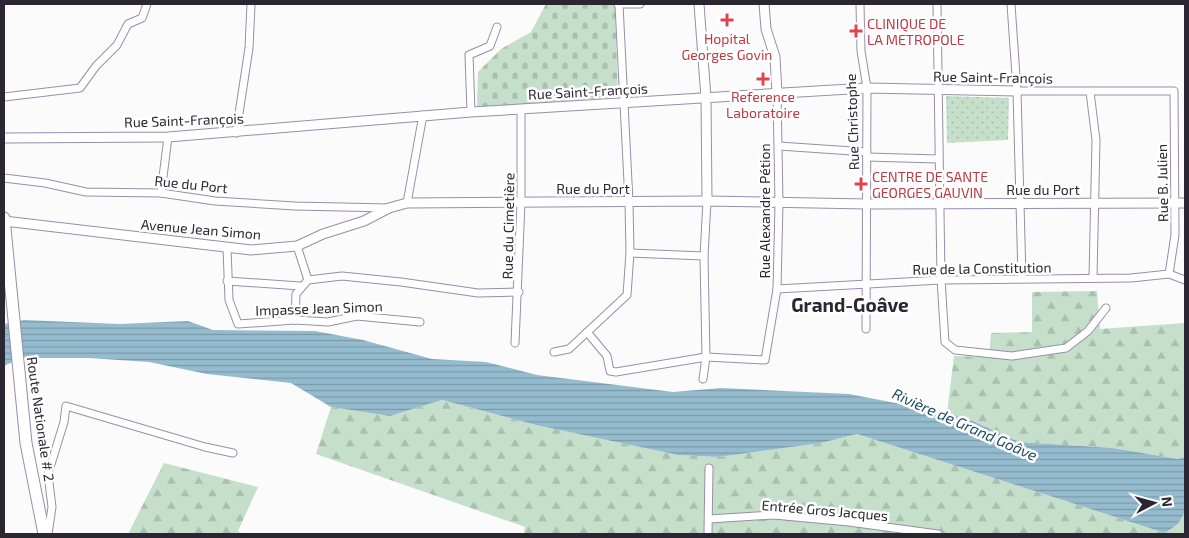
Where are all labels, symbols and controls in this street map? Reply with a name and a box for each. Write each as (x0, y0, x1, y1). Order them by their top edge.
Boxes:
marker: Hopital Georges Govin (720, 13, 734, 27)
place label: CLINIQUE DE LA METROPOLE (867, 15, 965, 48)
marker: CLINIQUE DE LA METROPOLE (849, 24, 863, 38)
place label: Hopital Georges Govin (681, 30, 773, 63)
street label: Rue Saint-François (933, 67, 1053, 88)
marker: Reference Laboratoire (756, 72, 770, 86)
street label: Rue Christophe (842, 73, 862, 171)
street label: Rue Saint-François (528, 79, 648, 104)
place label: Reference Laboratoire (726, 88, 800, 121)
street label: Rue Saint-François (124, 109, 244, 132)
street label: Rue Alexandre Pétion (756, 143, 773, 279)
street label: Rue B. Julien (1153, 144, 1171, 222)
place label: CENTRE DE SANTE GEORGES GAUVIN (872, 168, 988, 201)
street label: Rue du Port (154, 172, 228, 196)
street label: Rue du Cimetière (499, 172, 517, 280)
marker: CENTRE DE SANTE GEORGES GAUVIN (854, 177, 868, 191)
street label: Rue du Port (556, 180, 630, 197)
street label: Rue du Port (1006, 181, 1080, 198)
street label: Avenue Jean Simon (140, 215, 262, 243)
street label: Rue de la Constitution (912, 258, 1052, 278)
district label: Grand-Goâve (791, 293, 909, 316)
street label: Impasse Jean Simon (255, 297, 383, 319)
street label: Route Nationale # 2 (24, 355, 58, 483)
water label: Rivière de Grand Goâve (890, 384, 1040, 464)
north arrow (1129, 478, 1179, 528)
street label: Entrée Gros Jacques (761, 496, 889, 524)
text: N (1158, 496, 1176, 508)

